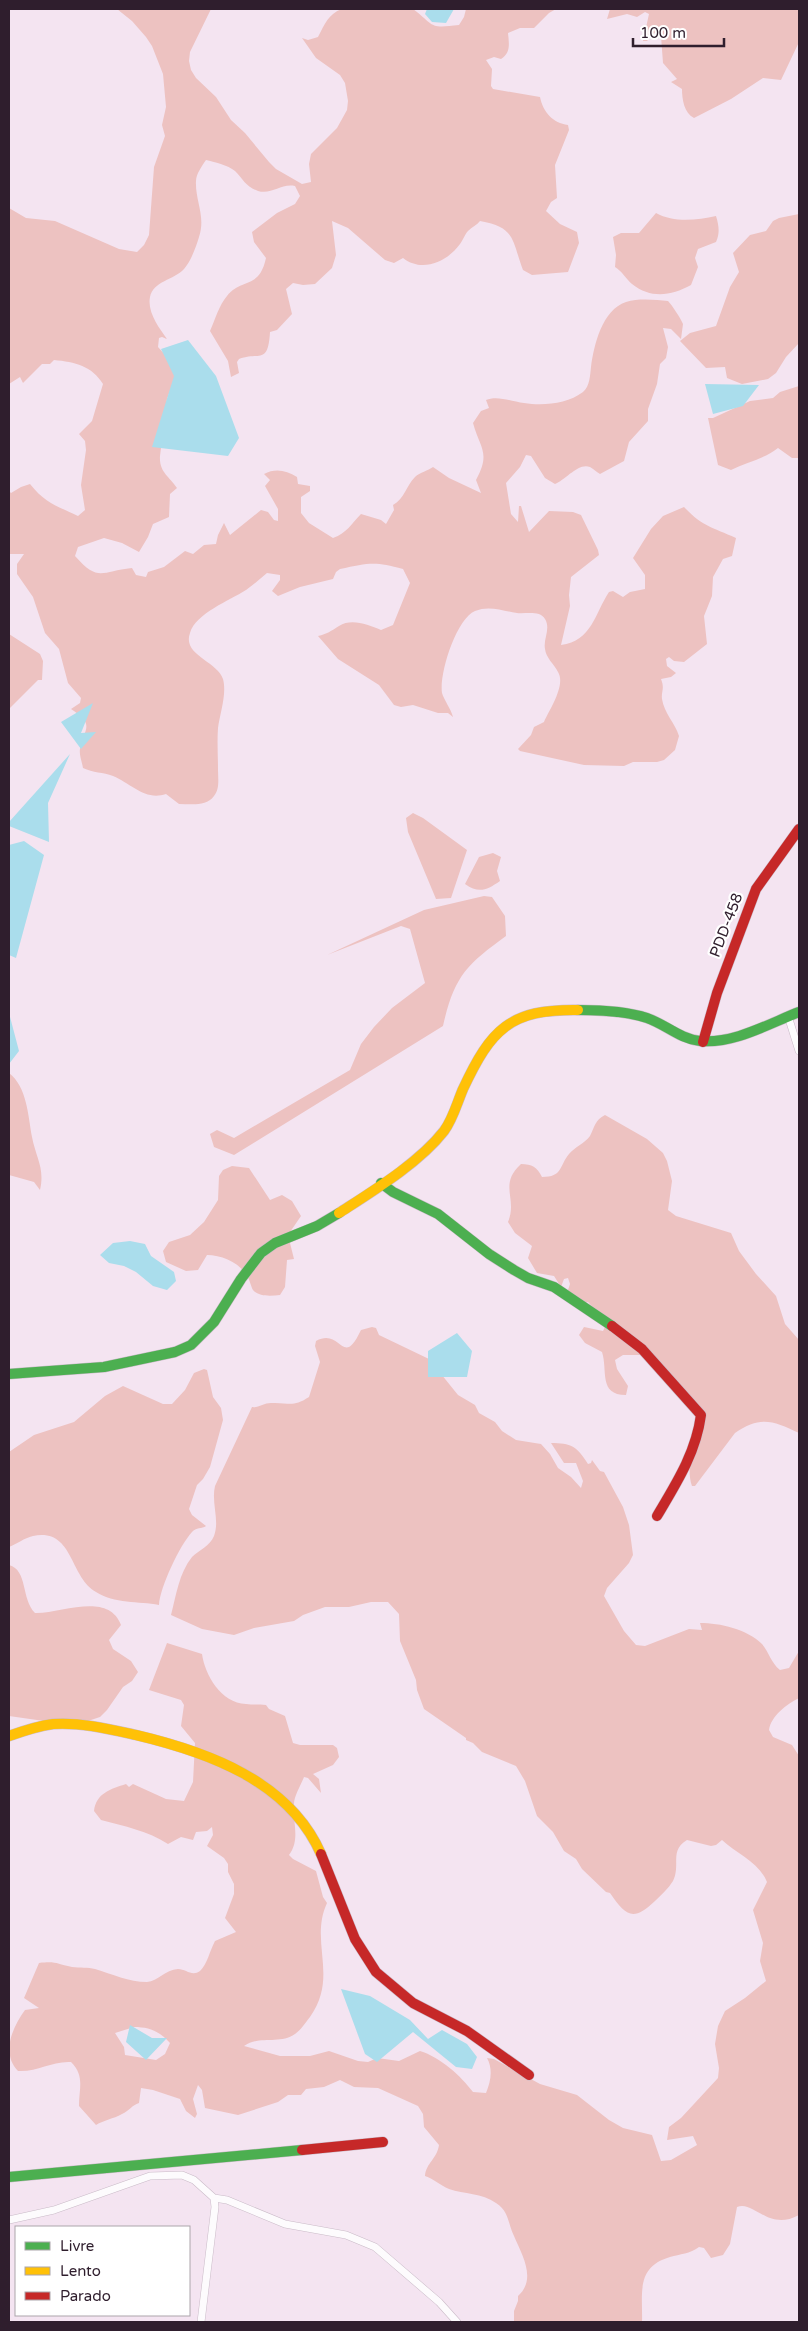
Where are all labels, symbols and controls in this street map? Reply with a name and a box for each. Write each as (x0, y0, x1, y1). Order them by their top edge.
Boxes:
scale bar (633, 15, 724, 47)
text: 100 m (640, 24, 686, 42)
street label: PDD-458 (706, 890, 746, 960)
legend (15, 2226, 190, 2316)
text: Livre (60, 2237, 94, 2255)
text: Lento (60, 2262, 101, 2280)
text: Parado (60, 2287, 111, 2305)

